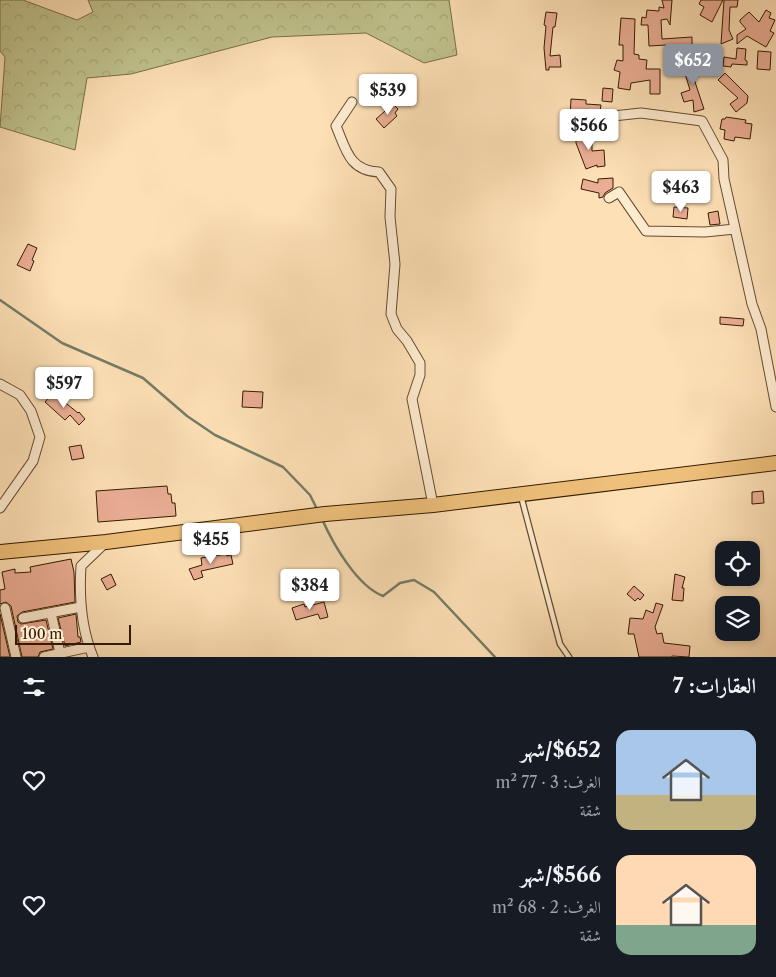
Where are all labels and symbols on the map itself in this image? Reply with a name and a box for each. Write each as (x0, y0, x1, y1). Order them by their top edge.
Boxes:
pin: $652 (663, 44, 723, 86)
pin: $539 (358, 74, 418, 116)
pin: $566 (559, 108, 619, 151)
pin: $463 (651, 170, 711, 213)
pin: $597 (34, 366, 94, 409)
pin: $455 (181, 522, 241, 565)
pin: $384 (280, 568, 340, 611)
scale bar (15, 622, 131, 645)

